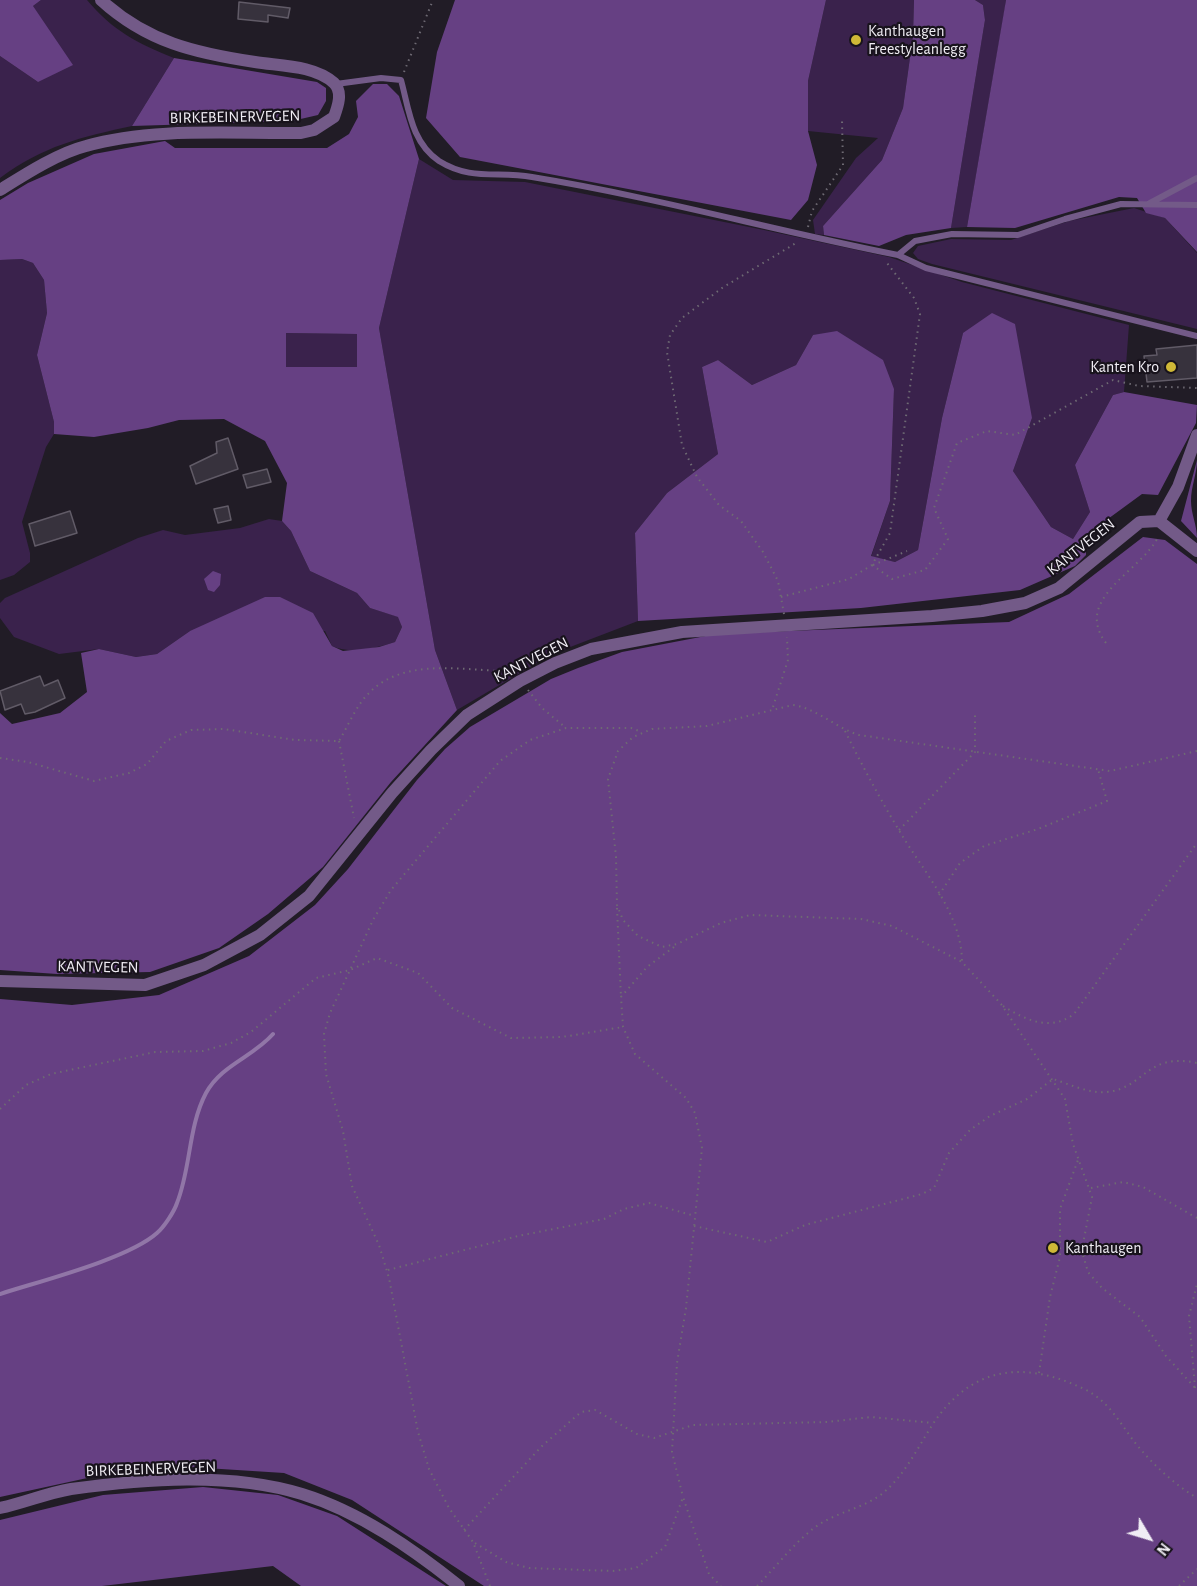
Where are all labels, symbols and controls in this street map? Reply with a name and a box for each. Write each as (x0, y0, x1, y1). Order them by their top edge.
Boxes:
place label: Kanthaugen Freestyleanlegg (868, 21, 966, 59)
marker: Kanthaugen Freestyleanlegg (849, 33, 863, 47)
street label: BIRKEBEINERVEGEN (169, 106, 301, 128)
place label: Kanten Kro (1090, 357, 1159, 377)
marker: Kanten Kro (1164, 360, 1178, 374)
street label: KANTVEGEN (1043, 514, 1119, 580)
street label: KANTVEGEN (490, 633, 572, 687)
street label: KANTVEGEN (57, 957, 139, 977)
place label: Kanthaugen (1065, 1238, 1141, 1258)
marker: Kanthaugen (1046, 1241, 1060, 1255)
street label: BIRKEBEINERVEGEN (85, 1457, 217, 1481)
north arrow (1119, 1508, 1179, 1568)
text: N (1153, 1540, 1173, 1558)

